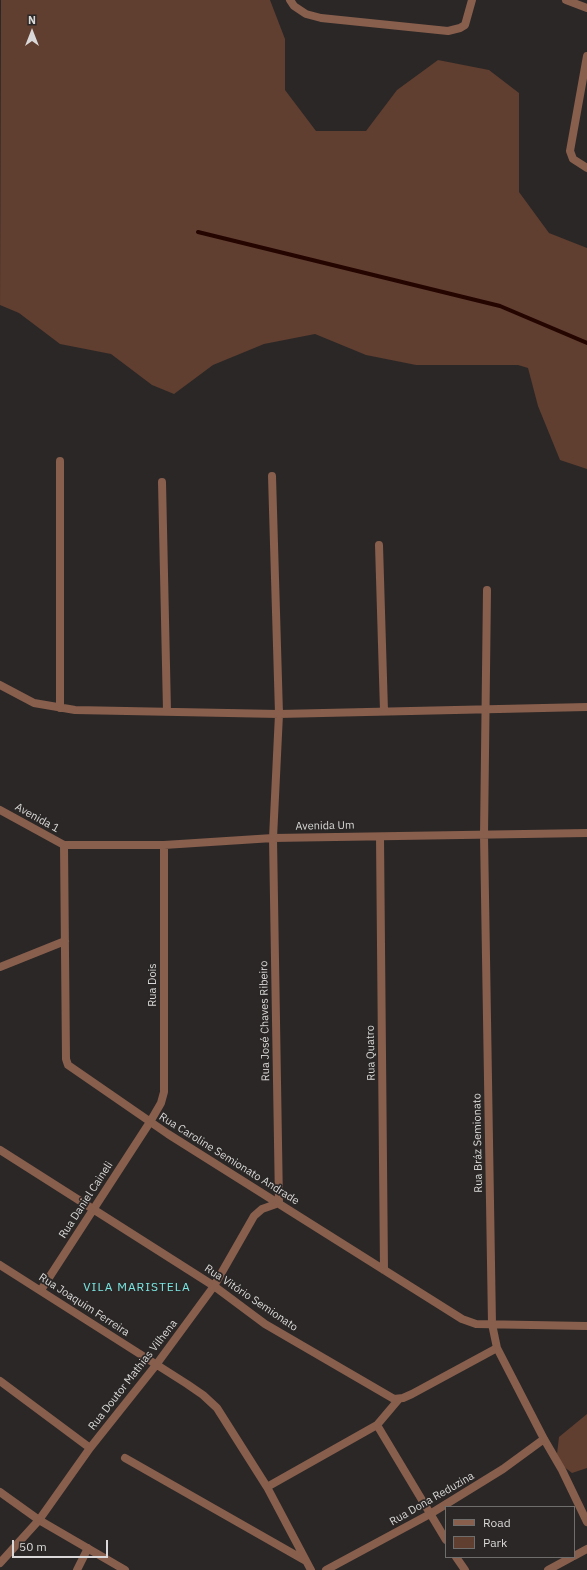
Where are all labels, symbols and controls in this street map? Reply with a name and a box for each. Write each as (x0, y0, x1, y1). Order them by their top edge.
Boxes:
north arrow (12, 12, 52, 52)
text: N (28, 13, 36, 27)
street label: Avenida 1 (13, 800, 61, 836)
street label: Avenida Um (295, 819, 355, 833)
street label: Rua José Chaves Ribeiro (257, 960, 273, 1082)
street label: Rua Dois (146, 963, 160, 1007)
street label: Rua Quatro (364, 1025, 378, 1081)
street label: Rua Bráz Semionato (471, 1093, 485, 1193)
street label: Rua Caroline Semionato Andrade (156, 1110, 302, 1208)
street label: Rua Daniel Caineli (56, 1159, 116, 1241)
street label: Rua Vitório Semionato (202, 1262, 300, 1334)
street label: Rua Joaquim Ferreira (36, 1271, 132, 1339)
district label: VILA MARISTELA (83, 1281, 191, 1295)
street label: Rua Doutor Mathias Vilhena (86, 1317, 180, 1433)
street label: Rua Dona Reduzina (387, 1469, 477, 1529)
legend (445, 1506, 575, 1558)
text: Road (483, 1515, 511, 1530)
scale bar (14, 1532, 110, 1558)
text: Park (483, 1535, 507, 1550)
text: 50 m (19, 1539, 47, 1554)

